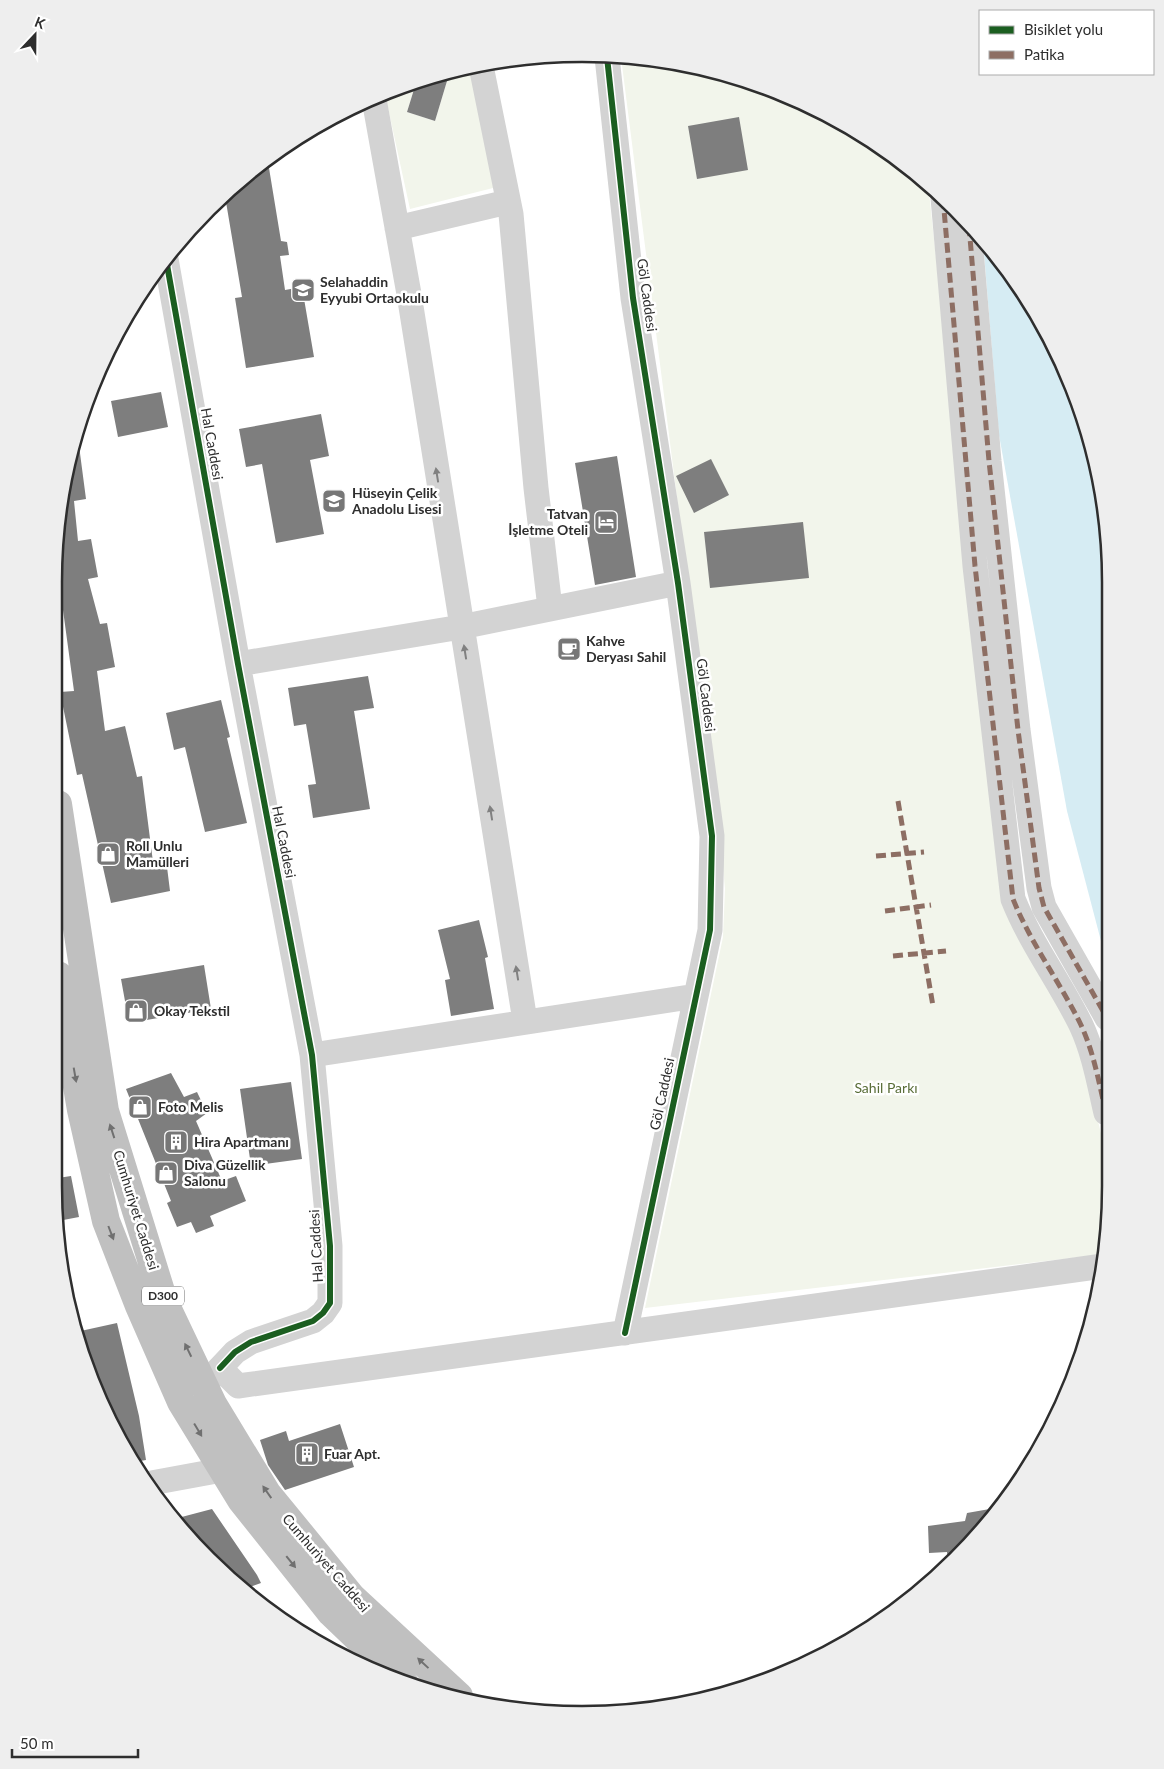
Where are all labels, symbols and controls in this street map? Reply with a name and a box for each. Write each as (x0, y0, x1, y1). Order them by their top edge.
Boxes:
north arrow (10, 10, 60, 60)
legend (979, 10, 1154, 75)
text: K (32, 13, 48, 32)
text: Bisiklet yolu (1024, 20, 1103, 38)
text: Patika (1024, 45, 1064, 63)
street label: Göl Caddesi (634, 257, 661, 333)
place label: Selahaddin Eyyubi Ortaokulu (320, 273, 429, 306)
school or university icon: Selahaddin Eyyubi Ortaokulu (290, 277, 316, 303)
street label: Hal Caddesi (198, 406, 227, 481)
one-way arrow (433, 466, 441, 482)
place label: Hüseyin Çelik Anadolu Lisesi (351, 484, 442, 517)
school or university icon: Hüseyin Çelik Anadolu Lisesi (321, 488, 347, 514)
place label: Tatvan İşletme Oteli (508, 505, 588, 538)
hotel icon: Tatvan İşletme Oteli (593, 509, 619, 535)
place label: Kahve Deryası Sahil (586, 632, 666, 665)
cafe icon: Kahve Deryası Sahil (556, 636, 582, 662)
one-way arrow (461, 644, 469, 660)
street label: Göl Caddesi (694, 657, 719, 733)
street label: Hal Caddesi (269, 804, 300, 879)
one-way arrow (487, 804, 495, 820)
place label: Roll Unlu Mamülleri (126, 837, 189, 870)
shop icon: Roll Unlu Mamülleri (95, 841, 121, 867)
one-way arrow (513, 965, 521, 981)
shop icon: Okay Tekstil (123, 998, 149, 1024)
place label: Okay Tekstil (154, 1002, 230, 1019)
street label: Göl Caddesi (646, 1056, 677, 1132)
one-way arrow (72, 1068, 80, 1084)
park label: Sahil Parkı (854, 1079, 918, 1096)
shop icon: Foto Melis (127, 1094, 153, 1120)
place label: Foto Melis (158, 1098, 223, 1115)
one-way arrow (107, 1123, 115, 1138)
building icon: Hira Apartmanı (163, 1129, 189, 1155)
place label: Hira Apartmanı (194, 1133, 289, 1150)
street label: Cumhuriyet Caddesi (110, 1148, 163, 1272)
place label: Diva Güzellik Salonu (184, 1156, 266, 1189)
shop icon: Diva Güzellik Salonu (153, 1160, 179, 1186)
street label: Hal Caddesi (305, 1209, 326, 1283)
one-way arrow (108, 1226, 115, 1241)
road number: D300 (142, 1286, 184, 1305)
one-way arrow (184, 1343, 192, 1357)
one-way arrow (194, 1423, 203, 1436)
building icon: Fuar Apt. (294, 1441, 320, 1467)
place label: Fuar Apt. (324, 1445, 380, 1462)
one-way arrow (262, 1485, 272, 1498)
street label: Cumhuriyet Caddesi (279, 1510, 374, 1615)
one-way arrow (286, 1556, 297, 1569)
one-way arrow (417, 1657, 429, 1669)
scale bar (12, 1726, 139, 1758)
text: 50 m (20, 1734, 54, 1752)

